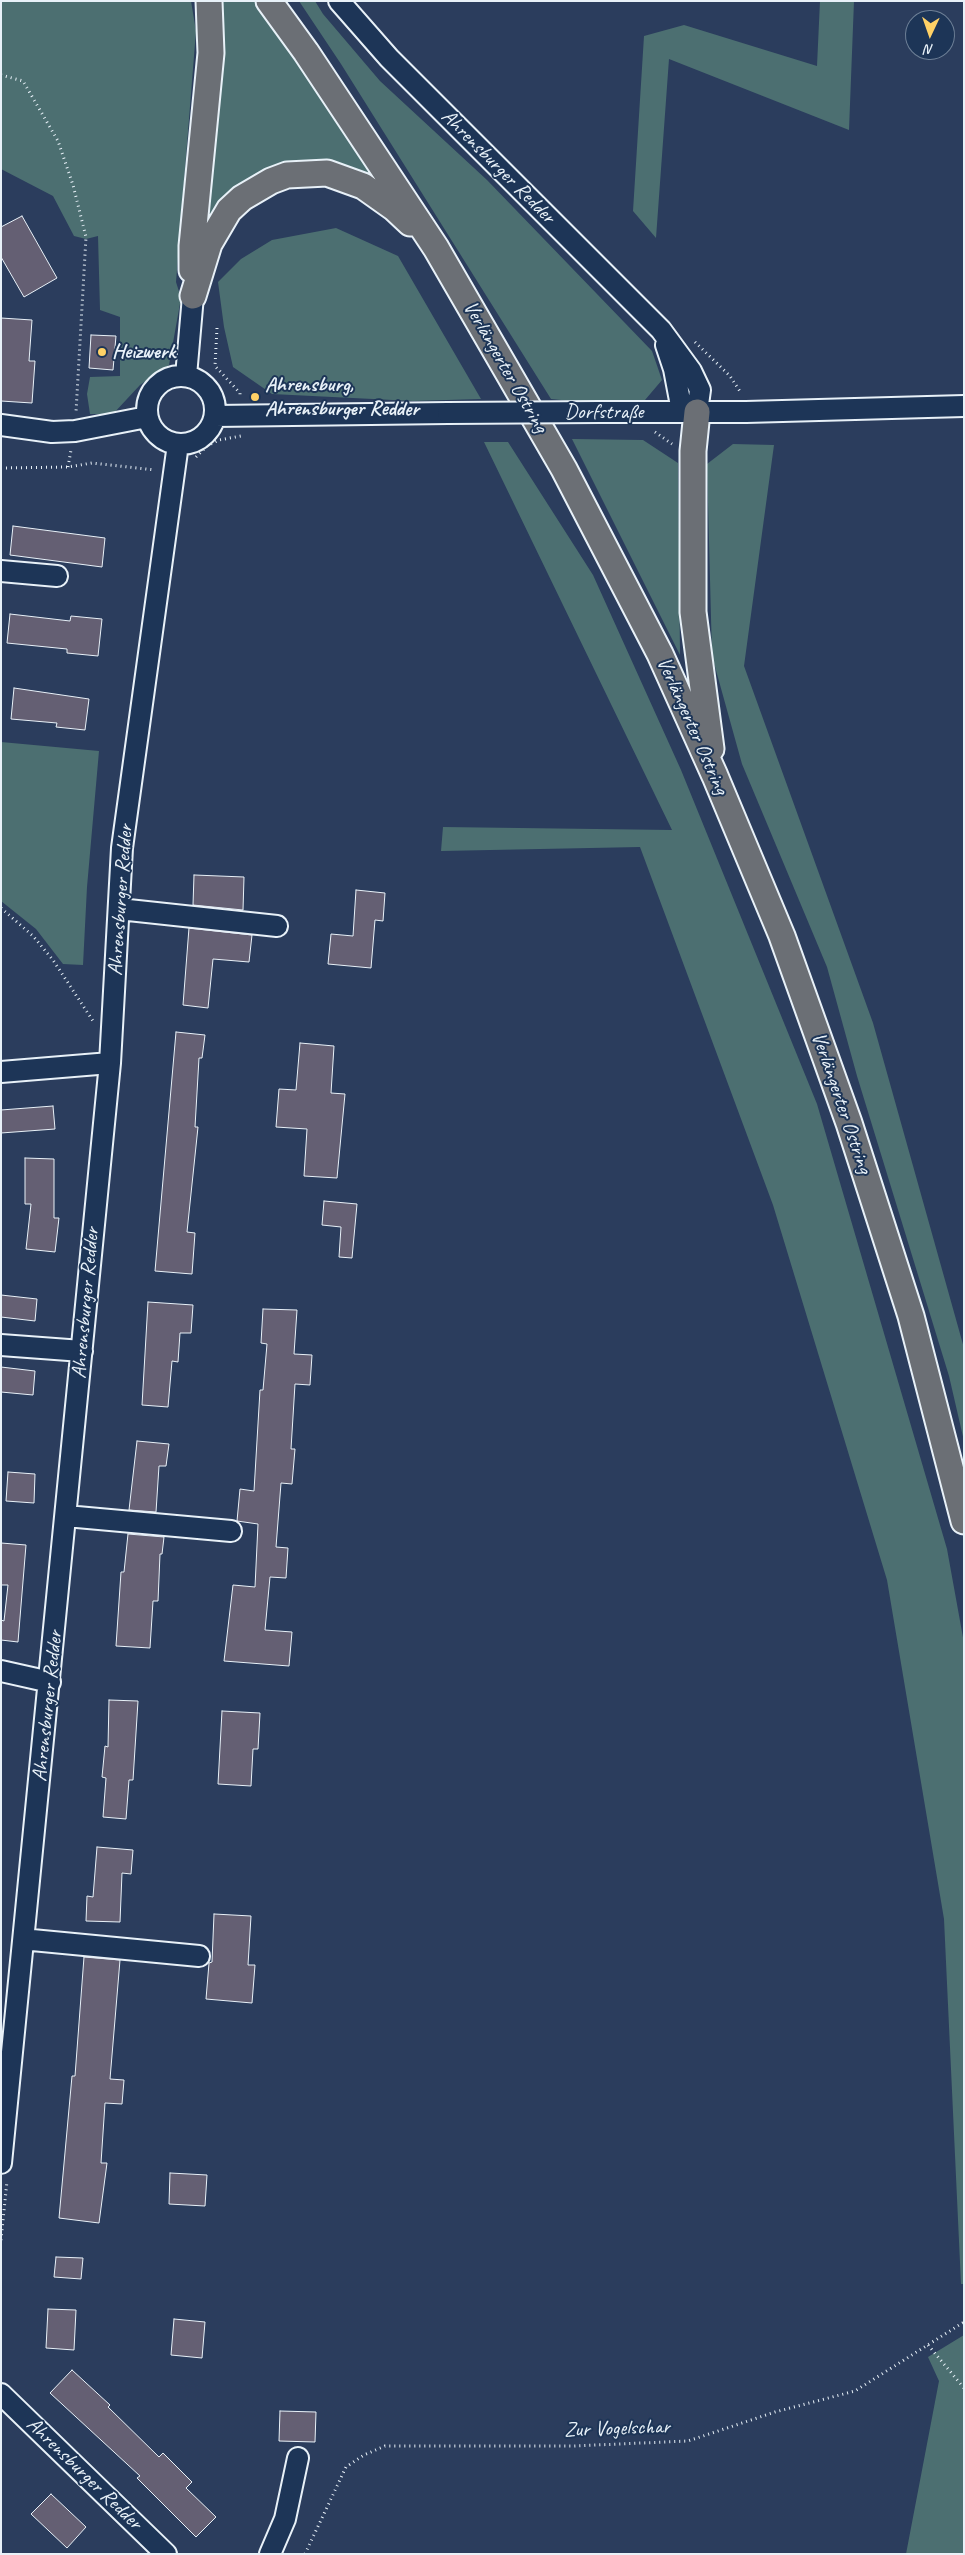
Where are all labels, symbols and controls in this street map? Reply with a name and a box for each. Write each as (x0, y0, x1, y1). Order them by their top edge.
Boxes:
north arrow (905, 10, 955, 60)
text: N (924, 41, 934, 58)
street label: Ahrensburger Redder (436, 105, 560, 229)
street label: Verlängerter Ostring (457, 297, 553, 437)
place label: Heizwerk (112, 339, 175, 365)
marker: Heizwerk (96, 346, 108, 358)
place label: Ahrensburg, Ahrensburger Redder (265, 372, 419, 422)
marker: Ahrensburg, Ahrensburger Redder (249, 391, 261, 403)
street label: Dorfstraße (565, 399, 643, 425)
street label: Verlängerter Ostring (650, 653, 734, 799)
street label: Ahrensburger Redder (103, 824, 139, 976)
street label: Verlängerter Ostring (805, 1029, 877, 1177)
street label: Ahrensburger Redder (67, 1226, 105, 1380)
street label: Ahrensburger Redder (28, 1629, 68, 1783)
street label: Ahrensburger Redder (21, 2412, 147, 2536)
street label: Zur Vogelschar (564, 2415, 670, 2443)

